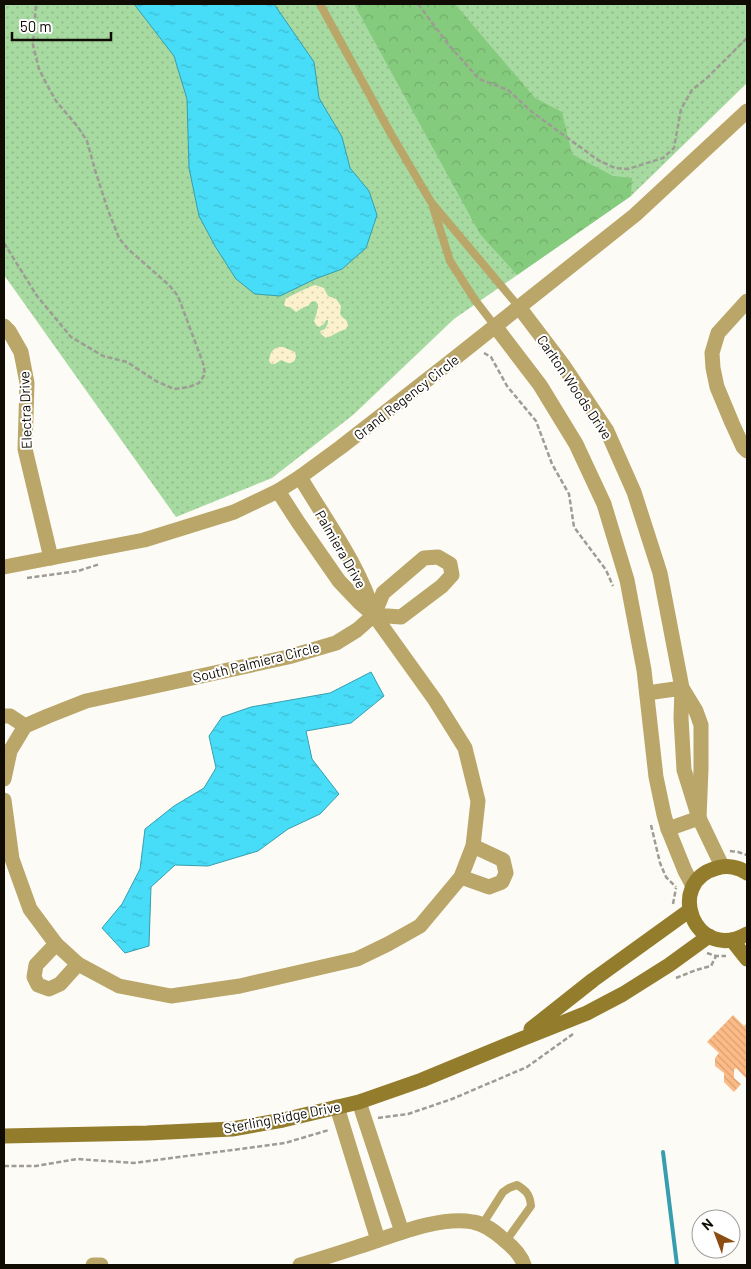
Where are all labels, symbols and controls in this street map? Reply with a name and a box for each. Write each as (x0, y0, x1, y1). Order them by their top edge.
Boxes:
scale bar (12, 10, 111, 42)
text: 50 m (20, 17, 52, 35)
street label: Carlton Woods Drive (534, 332, 616, 442)
street label: Grand Regency Circle (350, 351, 462, 443)
street label: Electra Drive (15, 371, 35, 449)
street label: Palmiera Drive (312, 507, 370, 591)
street label: South Palmiera Circle (191, 638, 321, 686)
street label: Sterling Ridge Drive (222, 1097, 342, 1137)
north arrow (691, 1209, 741, 1259)
text: N (698, 1215, 716, 1233)

